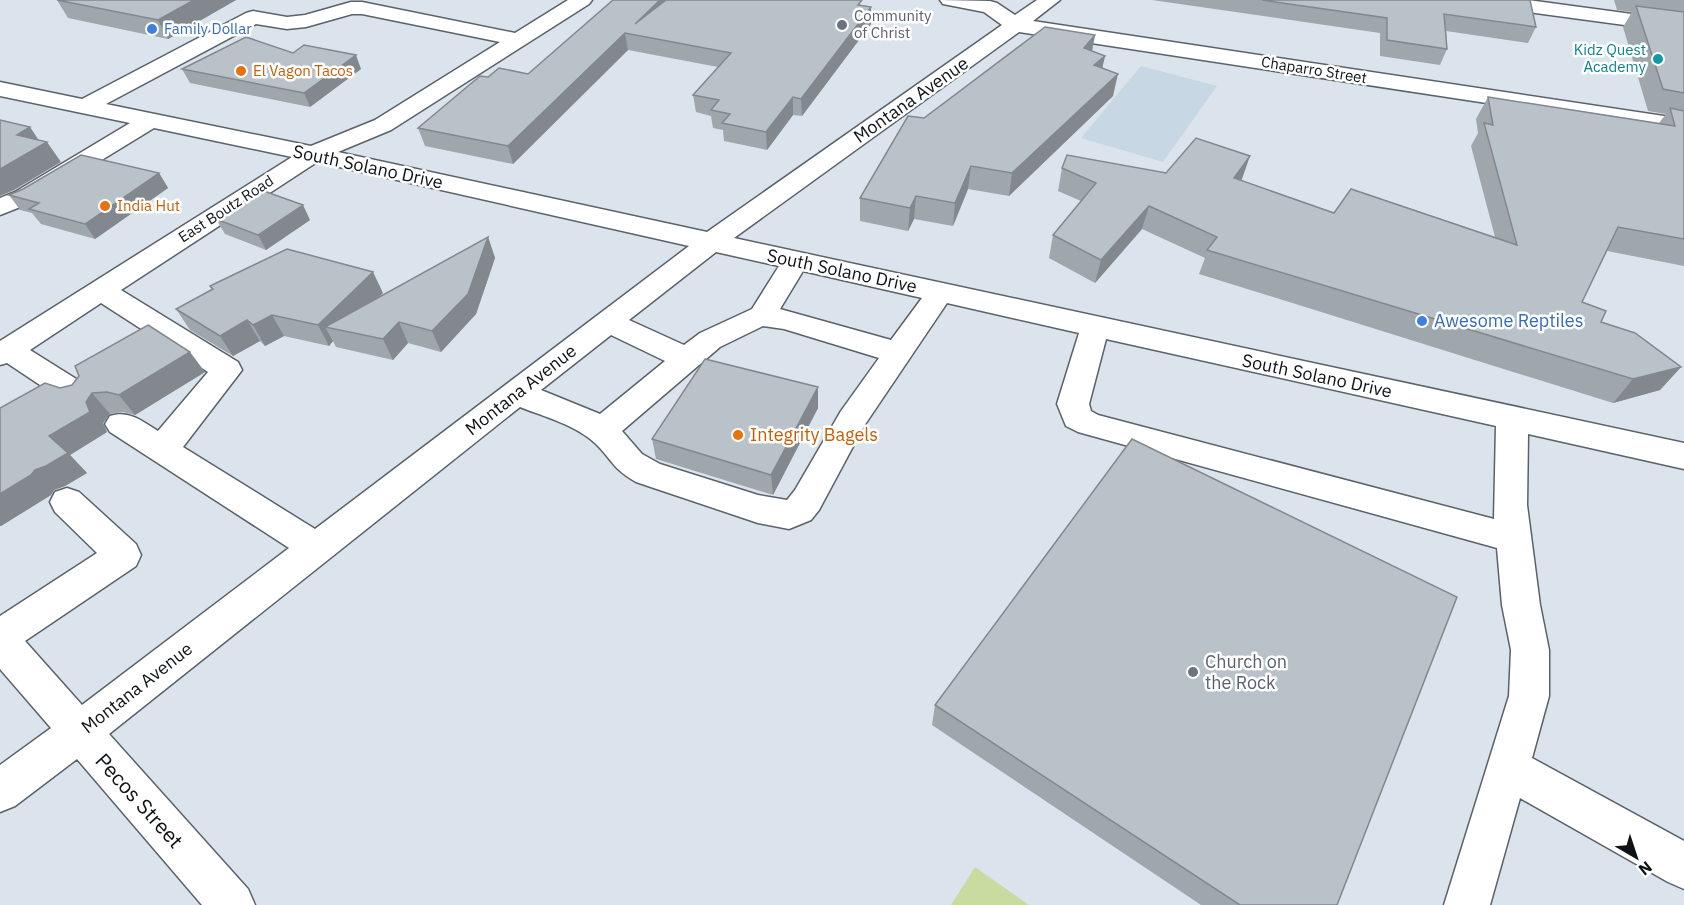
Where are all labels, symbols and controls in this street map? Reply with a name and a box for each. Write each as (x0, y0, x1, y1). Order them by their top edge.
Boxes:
place label: Community of Christ (854, 6, 932, 42)
marker: Community of Christ (835, 18, 849, 32)
place label: Family Dollar (164, 19, 252, 38)
marker: Family Dollar (145, 22, 159, 36)
place label: Kidz Quest Academy (1574, 40, 1647, 76)
street label: Montana Avenue (849, 51, 973, 148)
street label: Chaparro Street (1260, 52, 1368, 87)
marker: Kidz Quest Academy (1651, 52, 1665, 66)
place label: El Vagon Tacos (253, 61, 353, 80)
marker: El Vagon Tacos (234, 64, 248, 78)
street label: South Solano Drive (291, 139, 445, 194)
street label: East Boutz Road (175, 171, 277, 246)
place label: India Hut (117, 196, 180, 215)
marker: India Hut (98, 199, 112, 213)
street label: South Solano Drive (765, 243, 919, 298)
place label: Awesome Reptiles (1434, 309, 1584, 332)
marker: Awesome Reptiles (1415, 314, 1429, 328)
street label: Montana Avenue (460, 339, 581, 440)
street label: South Solano Drive (1240, 348, 1394, 403)
place label: Integrity Bagels (750, 423, 878, 446)
marker: Integrity Bagels (731, 428, 745, 442)
street label: Montana Avenue (76, 637, 197, 738)
place label: Church on the Rock (1205, 650, 1287, 694)
marker: Church on the Rock (1186, 665, 1200, 679)
street label: Pecos Street (90, 747, 190, 854)
north arrow (1606, 827, 1666, 887)
text: N (1635, 857, 1656, 880)

